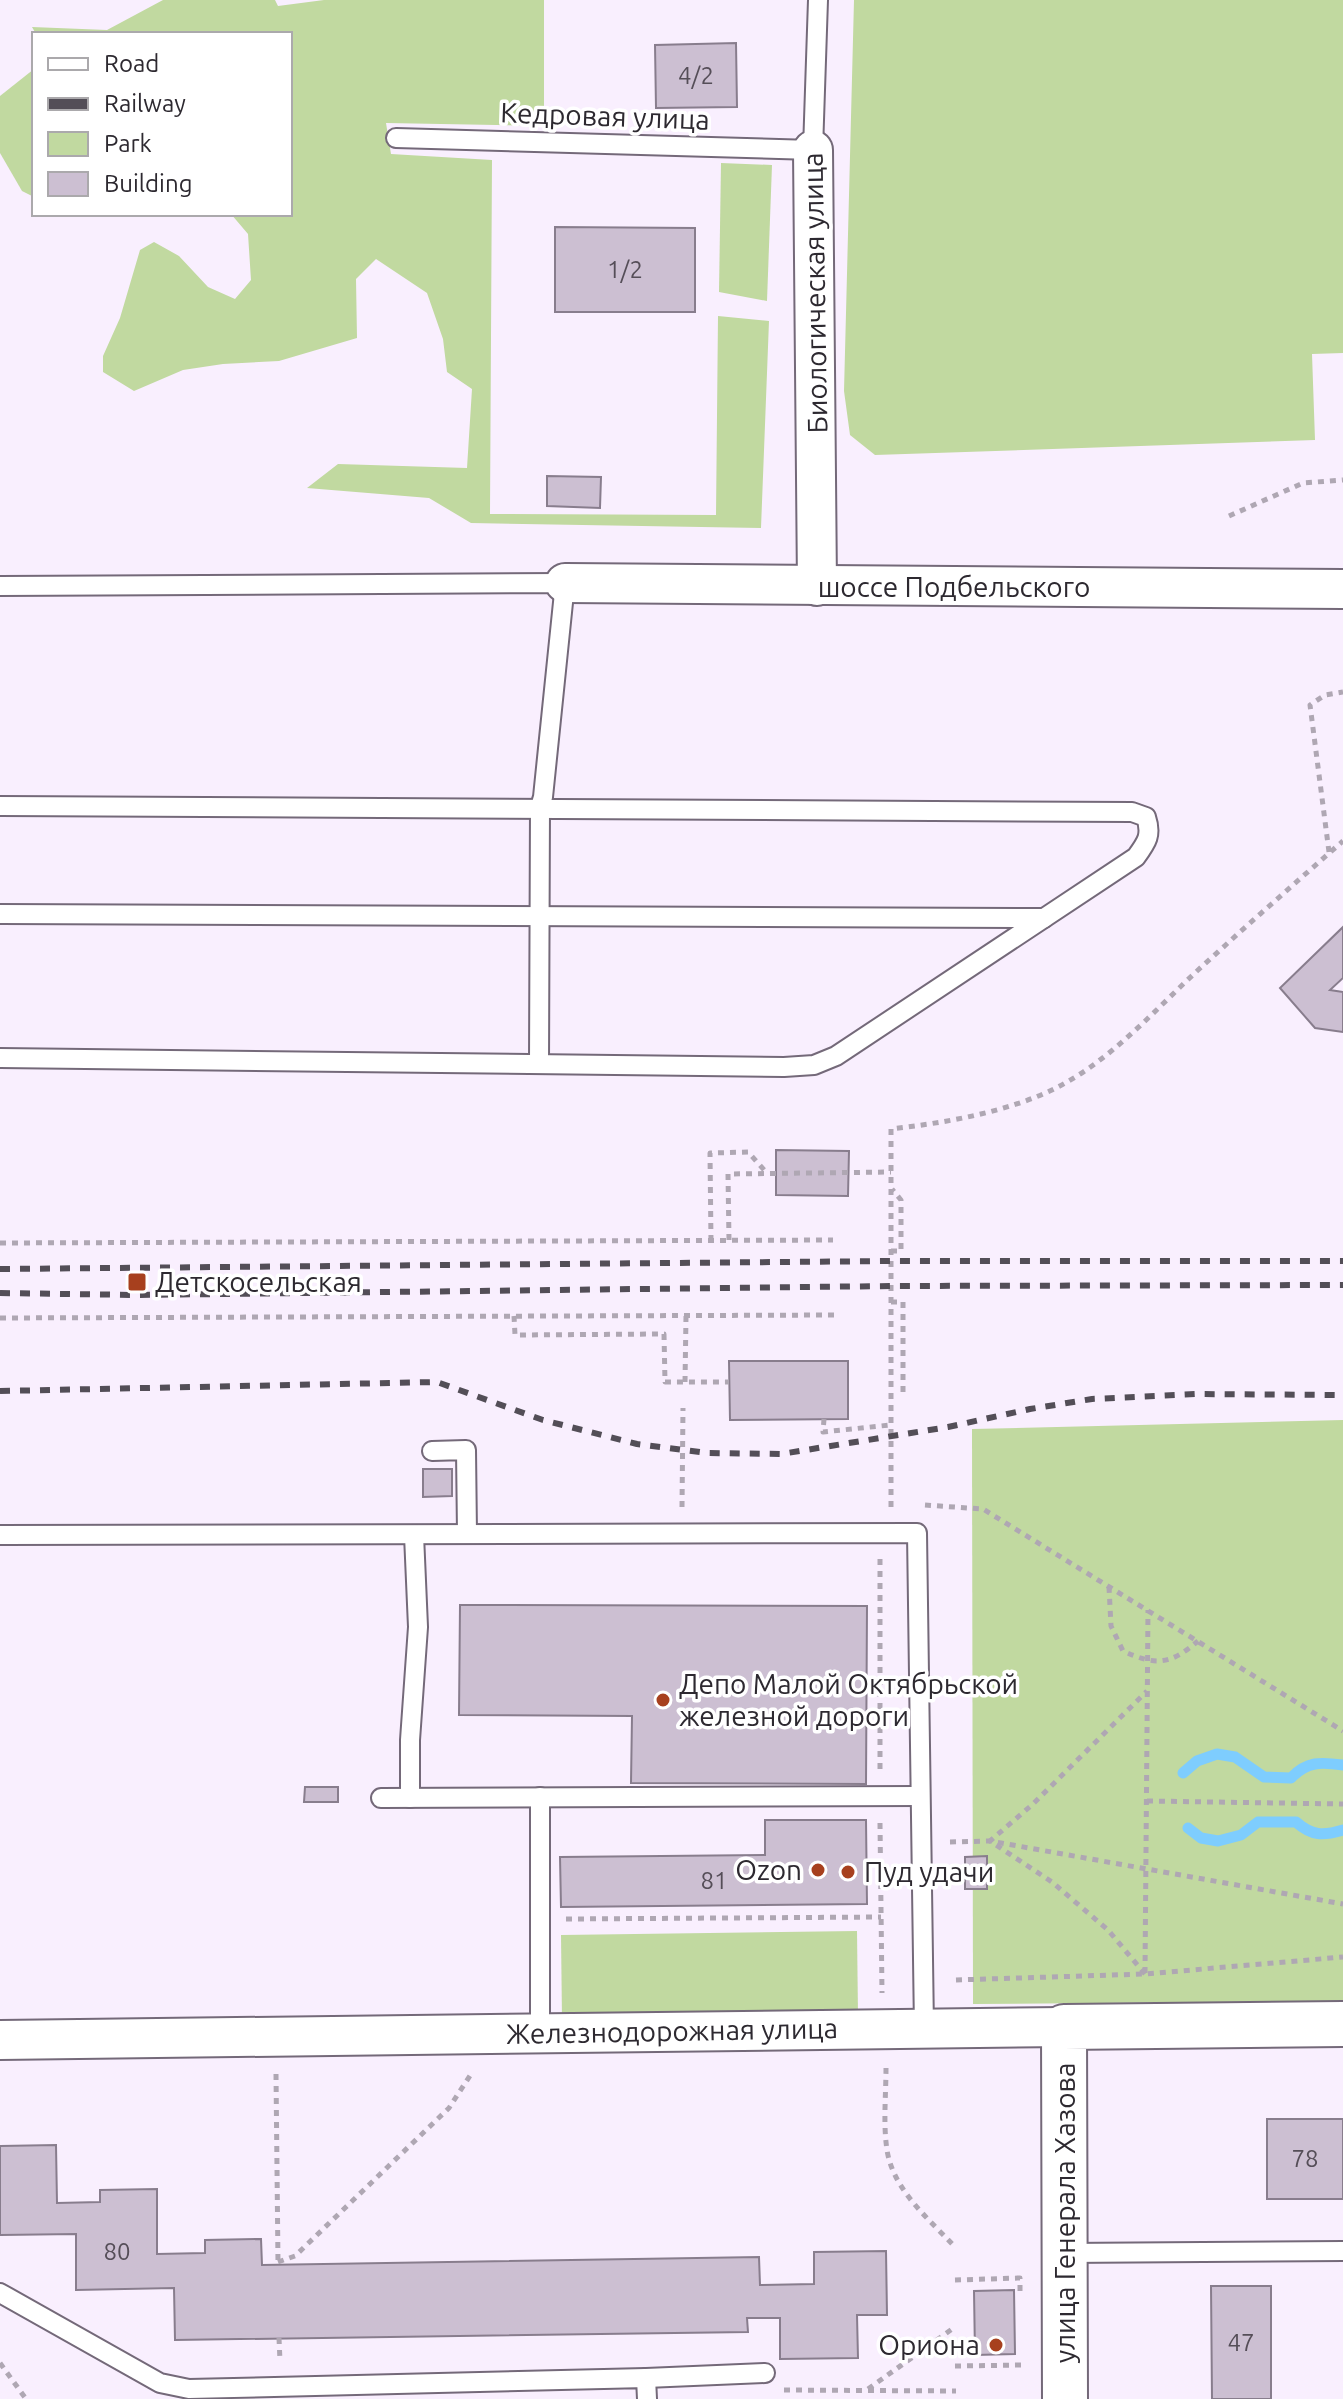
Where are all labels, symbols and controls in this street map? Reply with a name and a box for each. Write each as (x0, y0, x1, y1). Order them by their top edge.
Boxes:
legend (32, 32, 292, 216)
text: Road (104, 50, 159, 77)
house number: 4/2 (678, 62, 714, 89)
text: Railway (104, 90, 186, 117)
street label: Кедровая улица (500, 96, 710, 135)
text: Park (104, 130, 152, 157)
street label: Биологическая улица (797, 152, 832, 434)
text: Building (104, 170, 192, 197)
house number: 1/2 (607, 256, 643, 283)
street label: шоссе Подбельского (818, 571, 1090, 602)
place label: Детскосельская (155, 1266, 362, 1297)
marker: Детскосельская (126, 1271, 148, 1293)
place label: Депо Малой Октябрьской железной дороги (679, 1668, 1018, 1731)
marker: Депо Малой Октябрьской железной дороги (654, 1691, 672, 1709)
place label: Ozon (735, 1854, 802, 1885)
place label: Пуд удачи (864, 1856, 994, 1887)
marker: Ozon (809, 1861, 827, 1879)
marker: Пуд удачи (839, 1863, 857, 1881)
house number: 81 (700, 1867, 728, 1894)
street label: Железнодорожная улица (506, 2012, 838, 2049)
street label: улица Генерала Хазова (1049, 2063, 1080, 2363)
house number: 78 (1291, 2145, 1319, 2172)
house number: 80 (103, 2238, 131, 2265)
place label: Ориона (878, 2329, 980, 2360)
house number: 47 (1227, 2329, 1255, 2356)
marker: Ориона (987, 2336, 1005, 2354)

